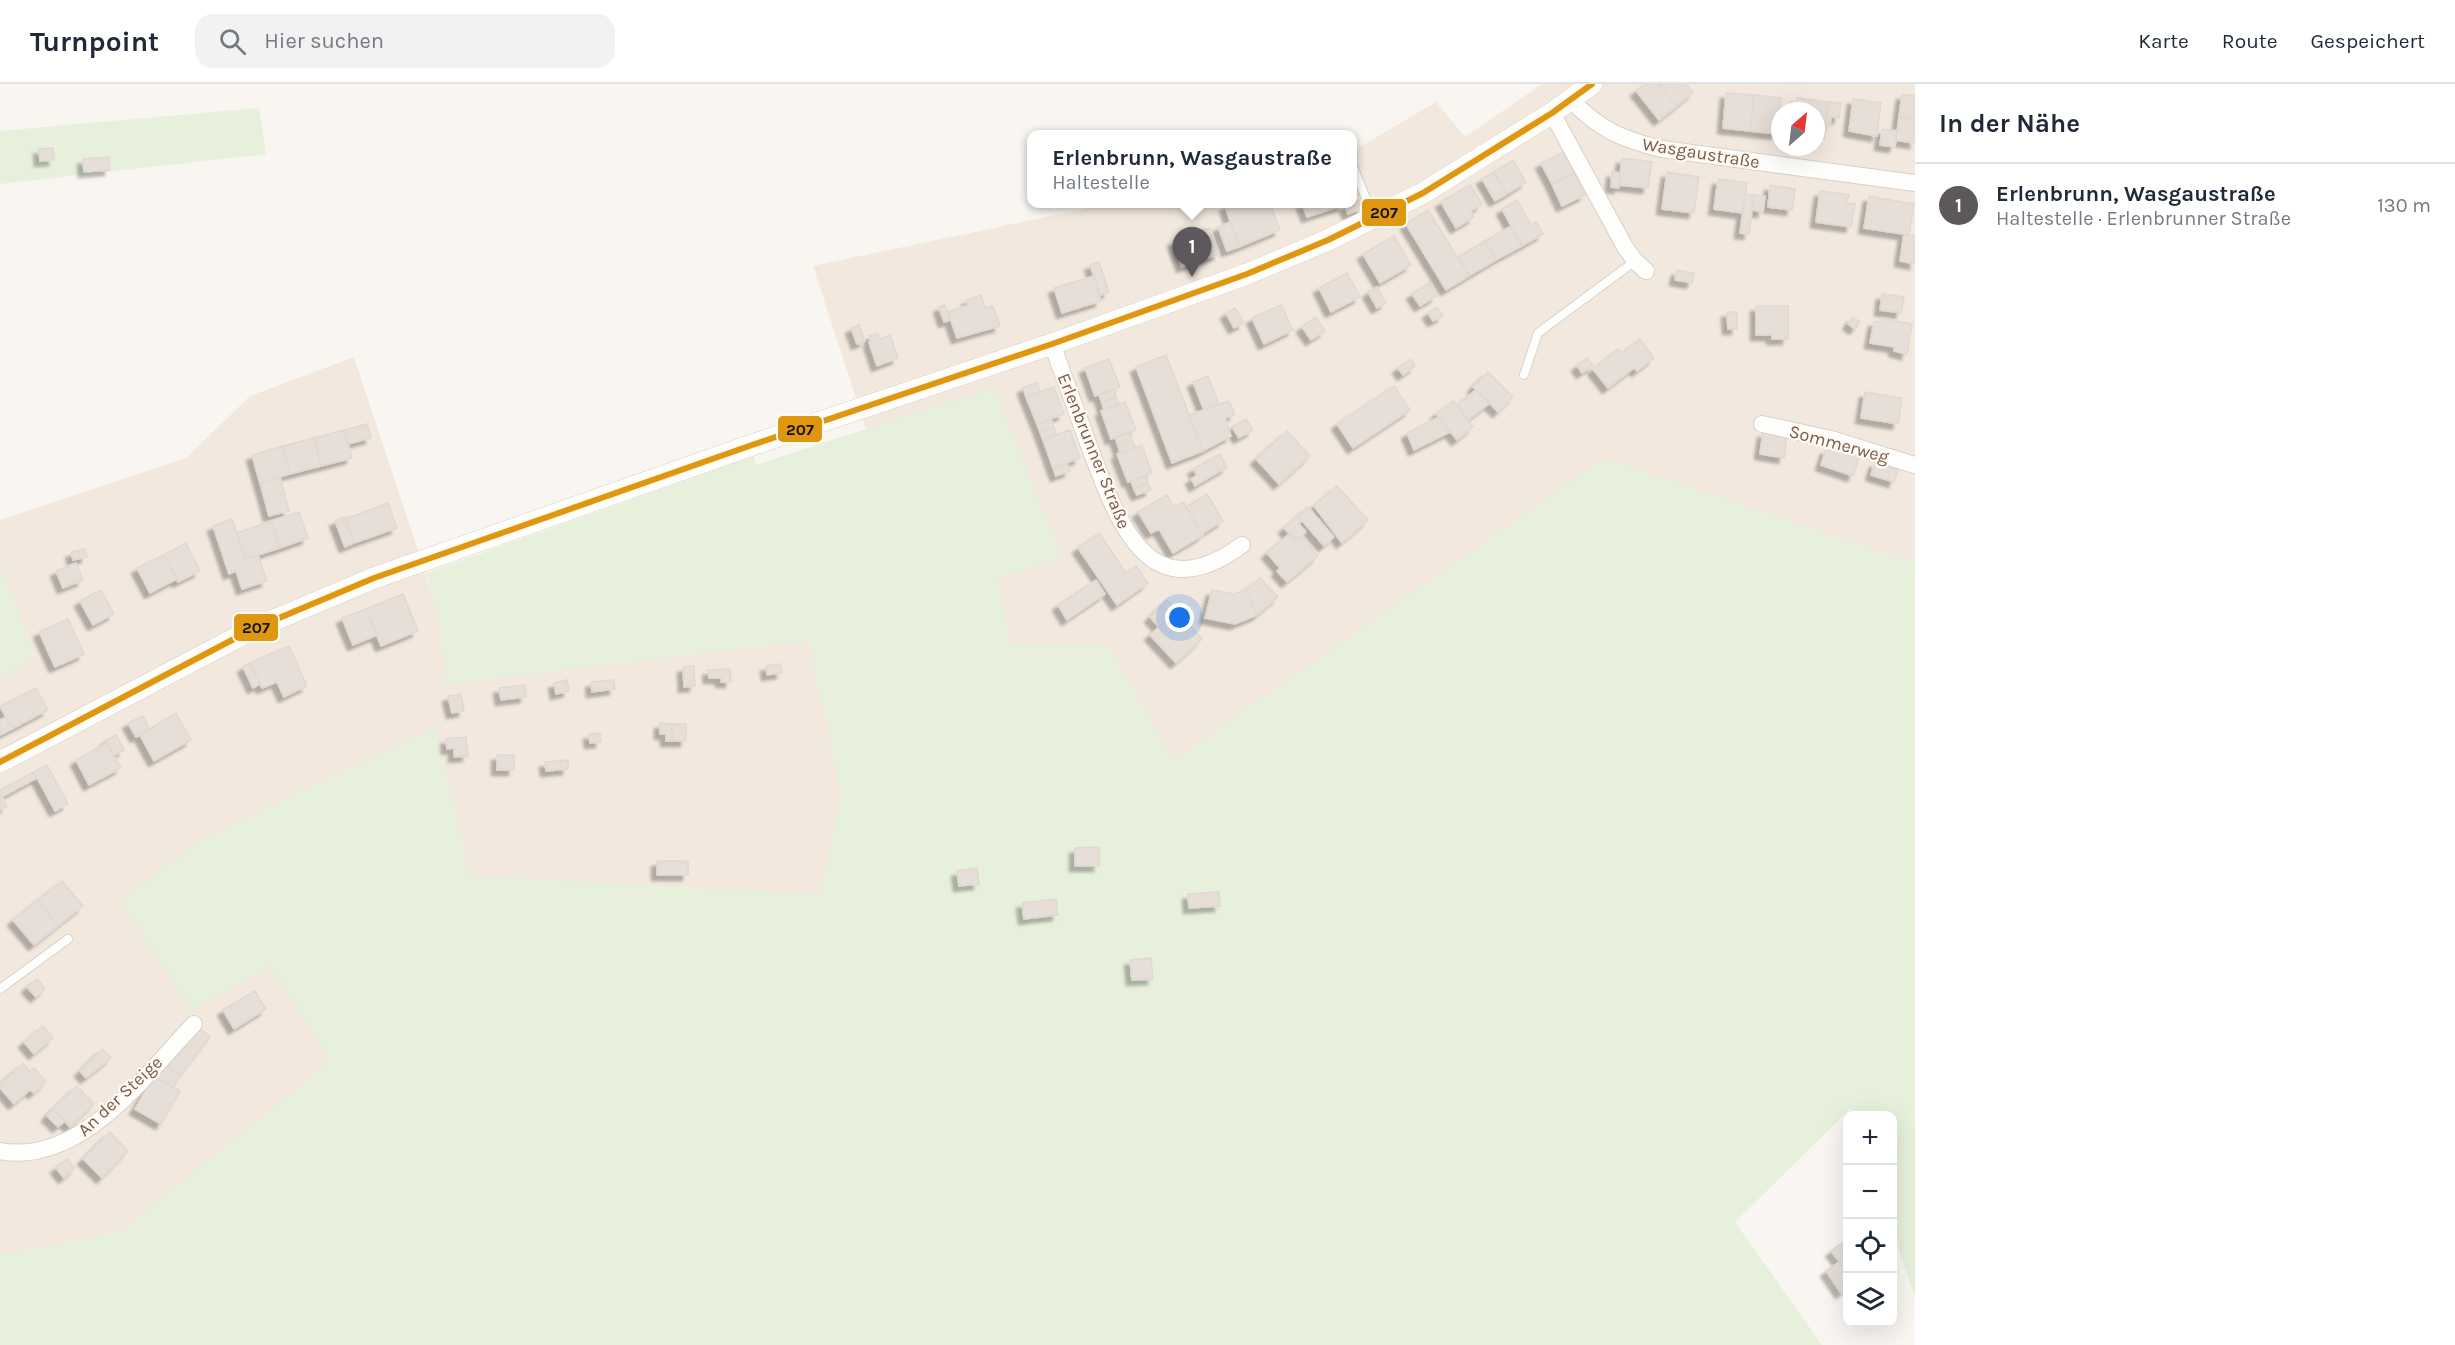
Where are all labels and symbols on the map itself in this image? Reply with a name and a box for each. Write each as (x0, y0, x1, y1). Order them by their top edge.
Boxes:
north arrow (1771, 102, 1825, 156)
street label: Wasgaustraße (1641, 133, 1761, 173)
line badge: 207 (1361, 198, 1407, 227)
text: 207 (1370, 203, 1398, 222)
pin: 1 (1172, 228, 1212, 277)
street label: Erlenbrunner Straße (1053, 370, 1135, 532)
line badge: 207 (777, 415, 823, 443)
text: 207 (786, 420, 814, 439)
street label: Sommerweg (1787, 420, 1891, 468)
your location (1165, 603, 1194, 632)
line badge: 207 (233, 613, 279, 642)
text: 207 (242, 618, 270, 637)
street label: An der Steige (73, 1051, 167, 1141)

